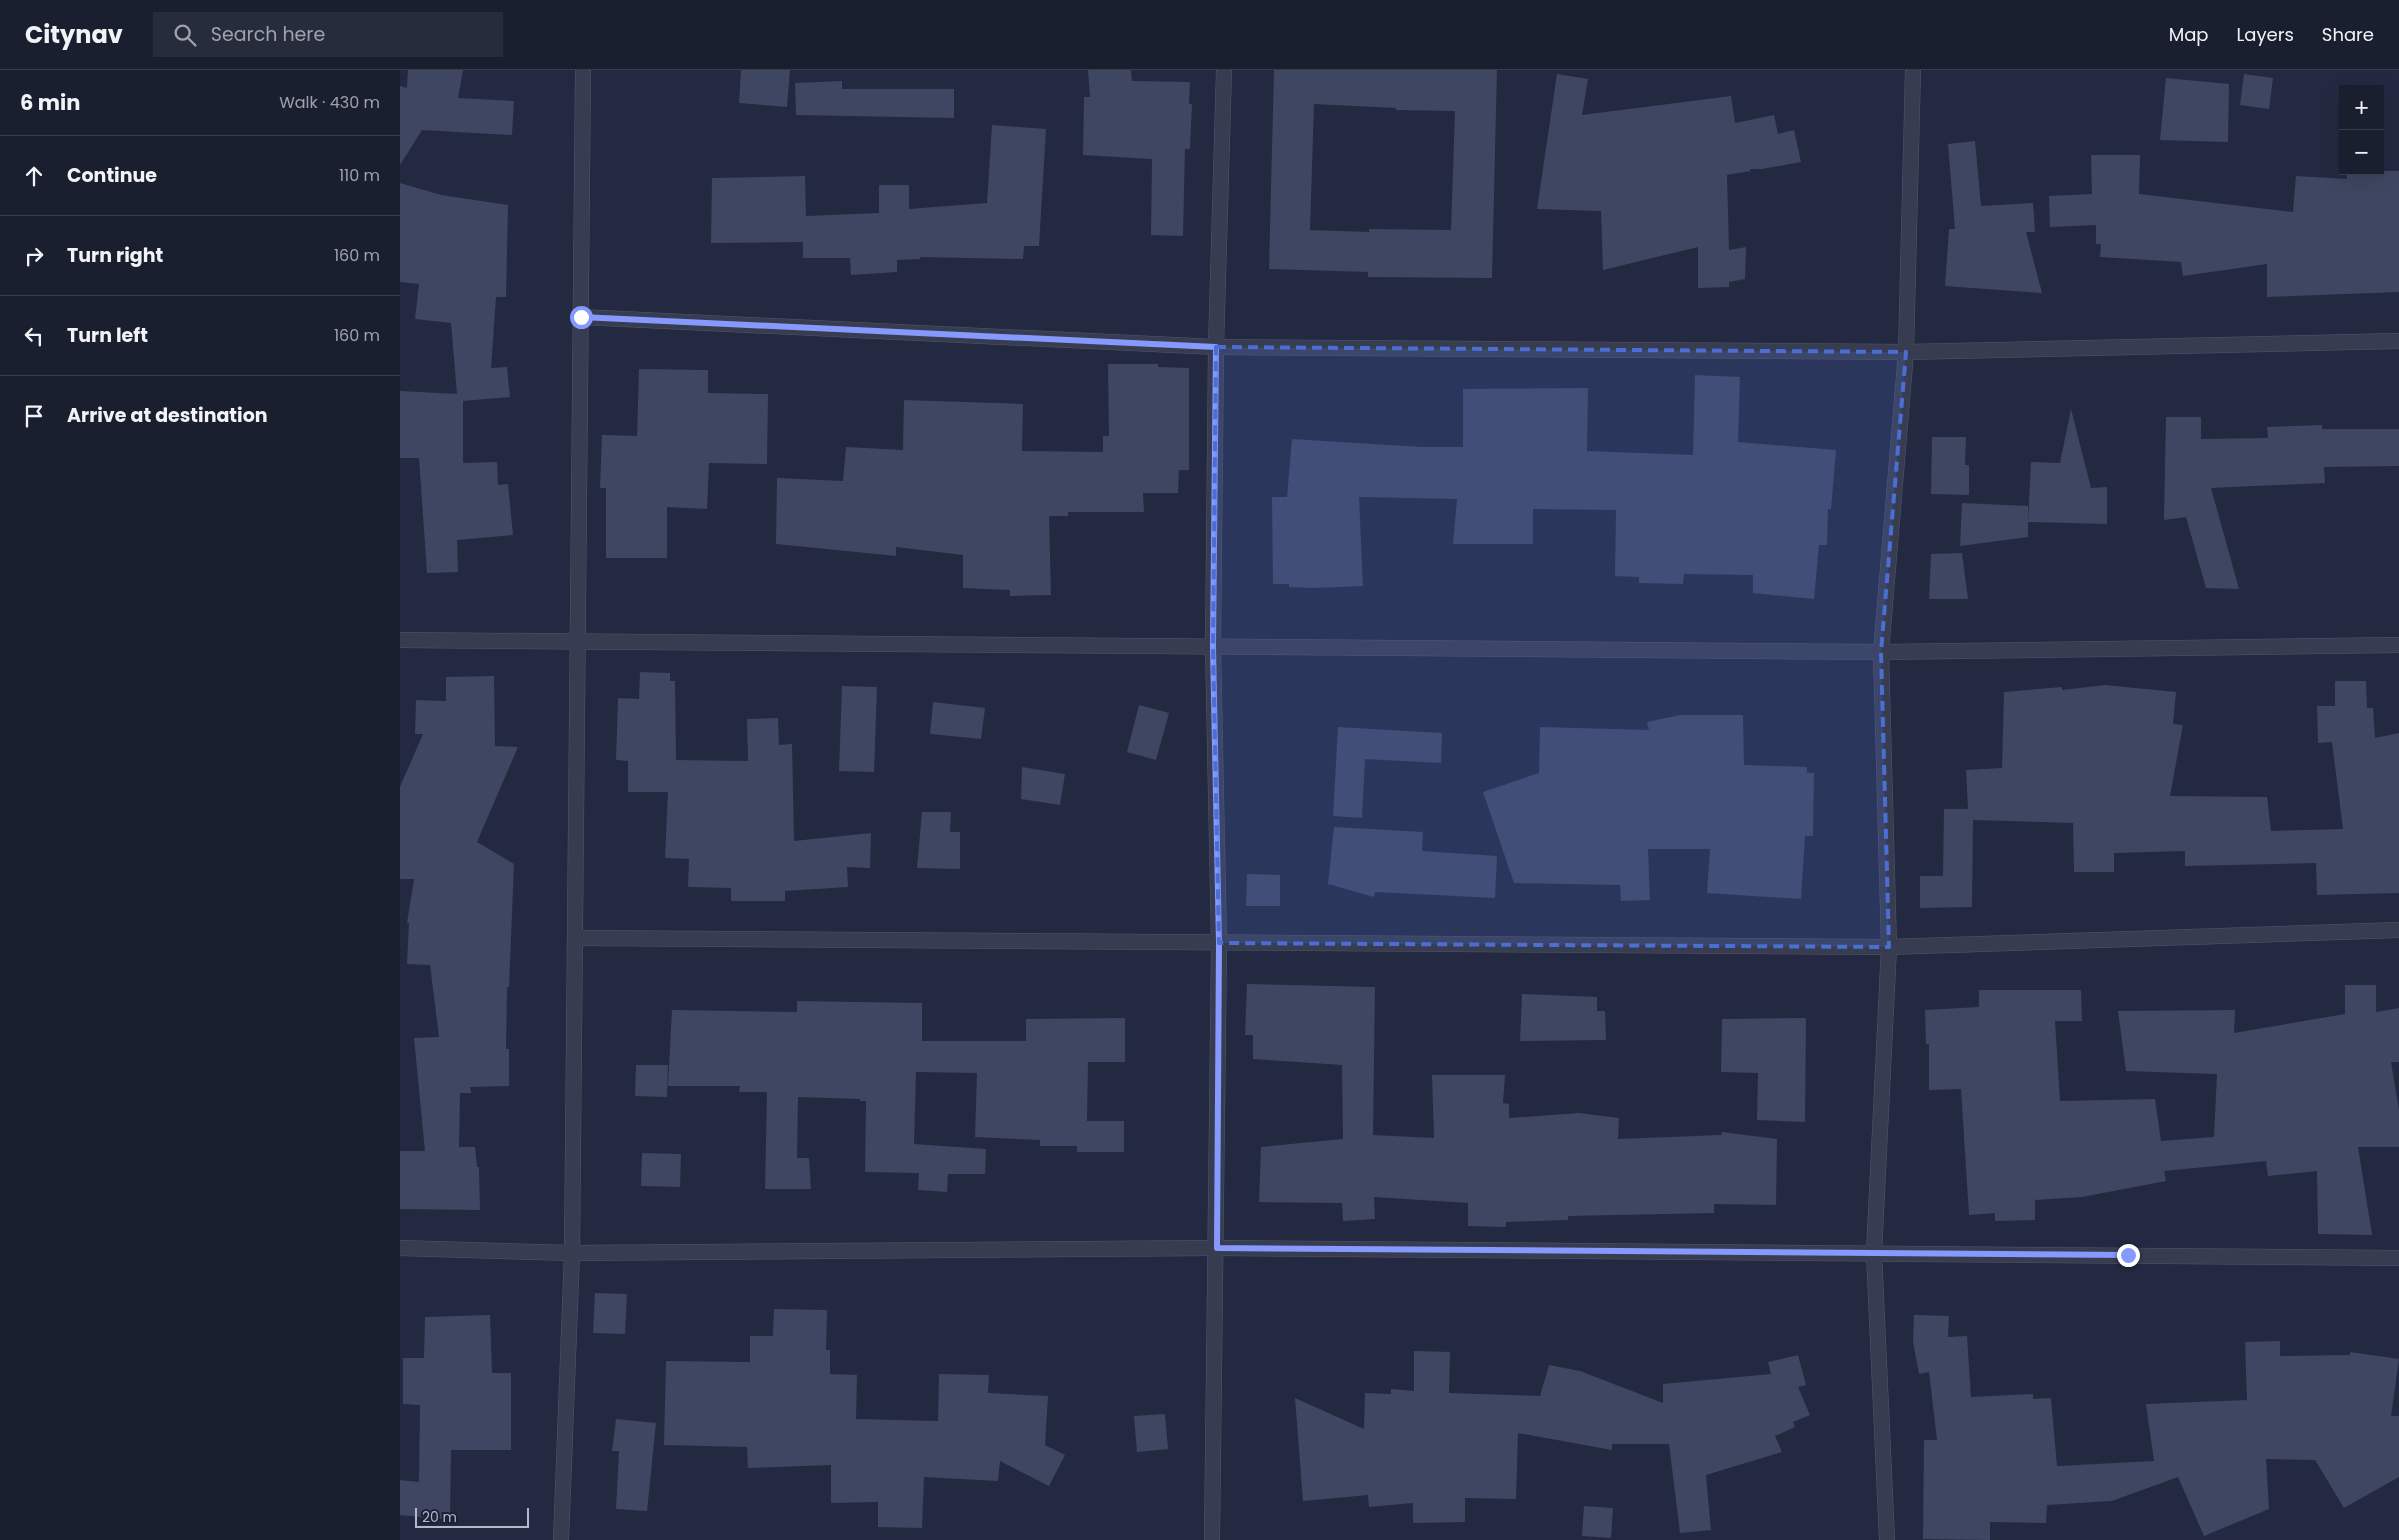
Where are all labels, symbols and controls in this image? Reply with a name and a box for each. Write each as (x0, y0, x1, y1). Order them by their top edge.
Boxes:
search box (153, 12, 503, 57)
text: Citynav (25, 18, 123, 51)
icon: search (171, 21, 199, 49)
text: Search here (211, 21, 325, 48)
text: Map (2169, 22, 2209, 47)
text: Layers (2237, 22, 2294, 47)
text: Share (2322, 22, 2374, 47)
map controls (2339, 85, 2384, 175)
button: + (2339, 85, 2384, 130)
text: 6 min (20, 88, 80, 117)
text: Walk · 430 m (279, 91, 380, 114)
button: − (2339, 130, 2384, 175)
icon: ahead (20, 162, 48, 190)
text: Continue (67, 162, 157, 189)
text: 110 m (339, 164, 380, 187)
icon: right (20, 242, 48, 270)
text: Turn right (67, 242, 163, 269)
text: 160 m (334, 244, 380, 267)
route start (570, 306, 593, 329)
icon: left (20, 322, 48, 350)
text: Turn left (67, 322, 148, 349)
text: 160 m (334, 324, 380, 347)
icon: arrive (20, 402, 48, 430)
text: Arrive at destination (67, 402, 268, 429)
route end (2117, 1244, 2140, 1267)
scale bar (415, 1505, 529, 1528)
text: 20 m (422, 1507, 457, 1527)

